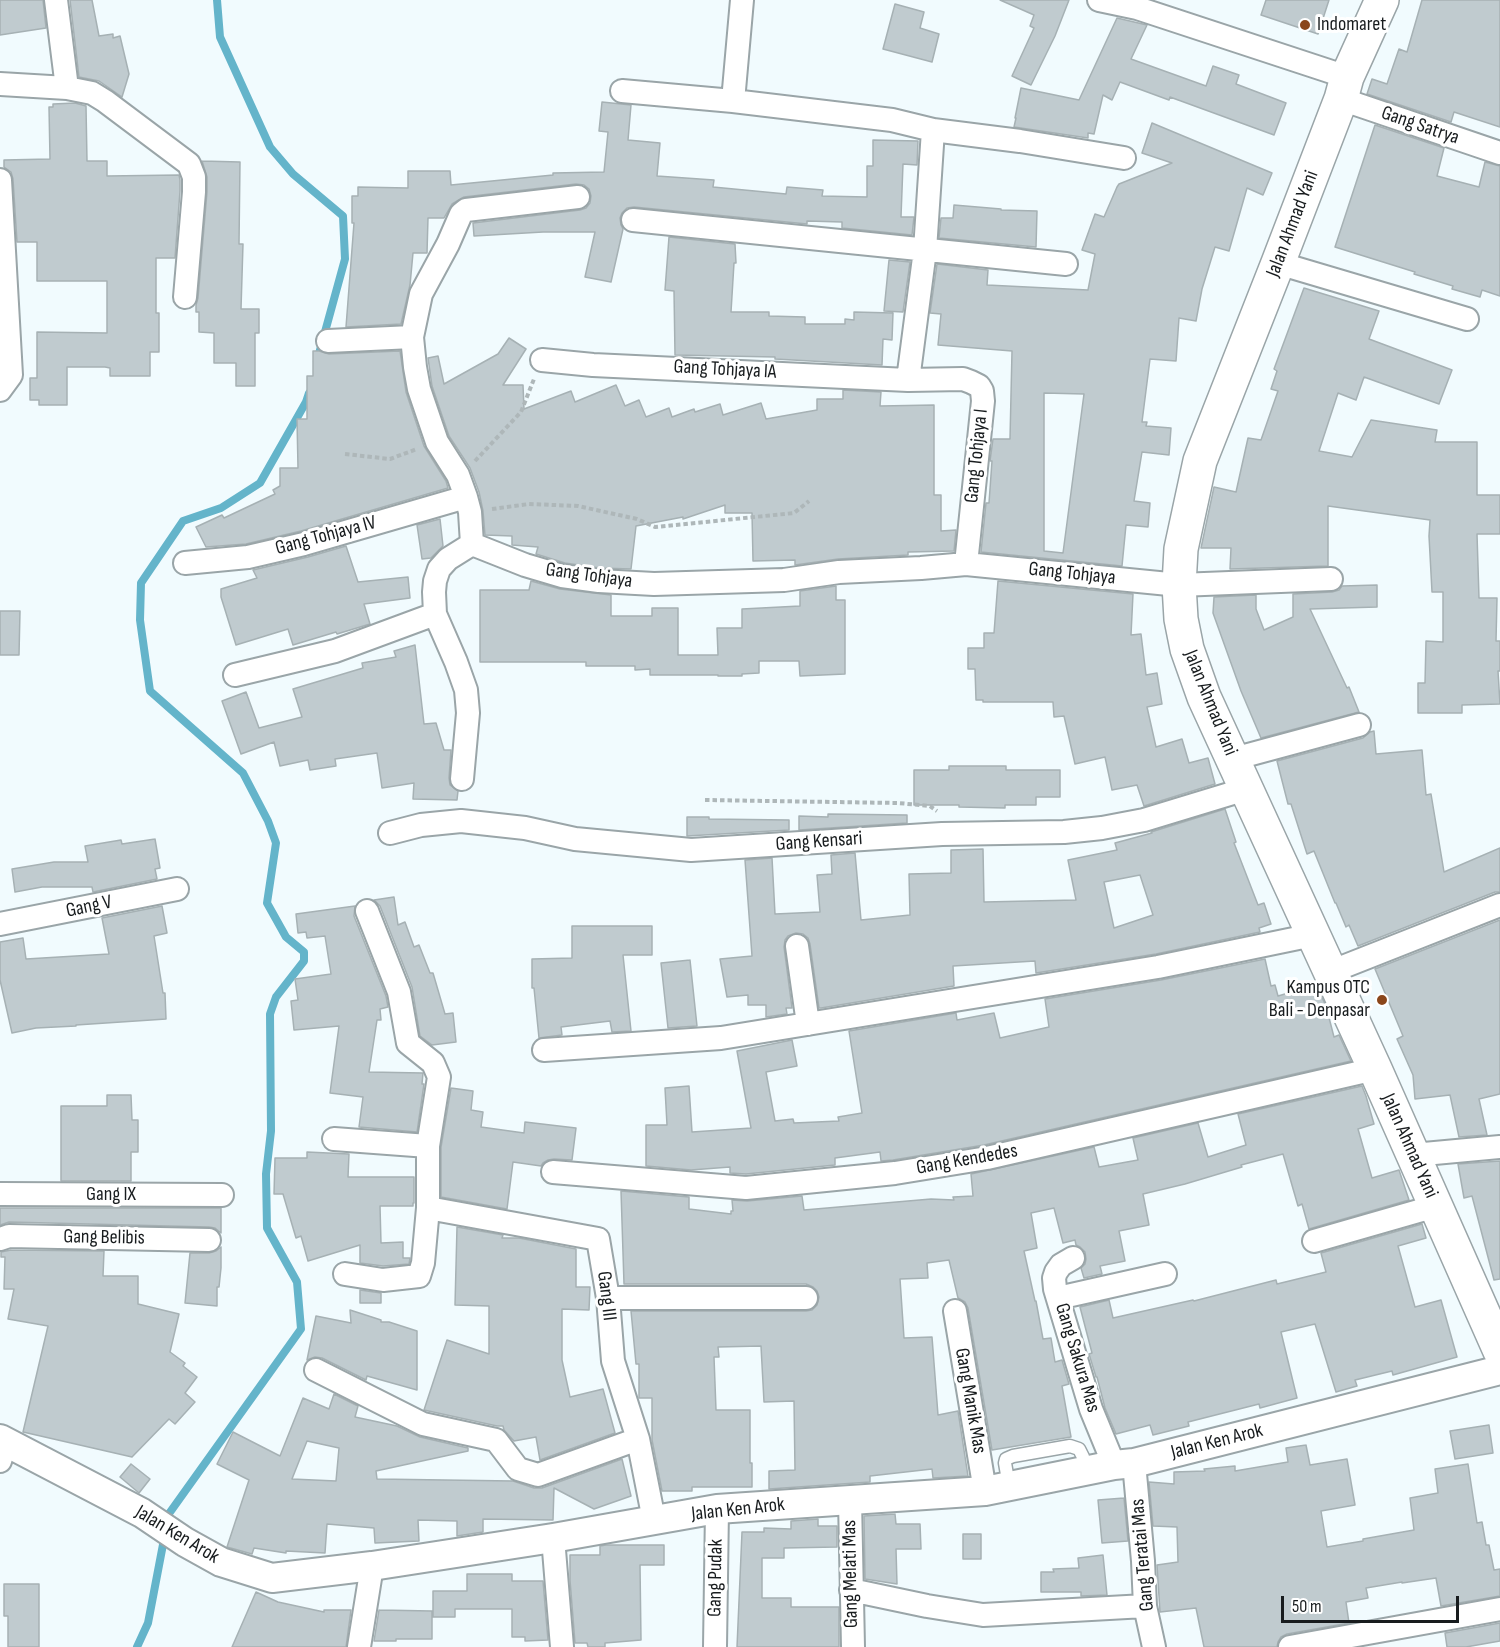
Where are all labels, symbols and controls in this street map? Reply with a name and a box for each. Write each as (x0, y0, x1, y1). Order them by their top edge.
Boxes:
place label: Indomaret (1317, 13, 1386, 37)
marker: Indomaret (1298, 18, 1312, 32)
street label: Gang Satrya (1378, 102, 1462, 150)
street label: Jalan Ahmad Yani (1262, 167, 1324, 281)
street label: Gang Tohjaya IA (673, 355, 777, 385)
street label: Gang Tohjaya I (960, 408, 994, 504)
street label: Gang Tohjaya IV (273, 511, 379, 561)
street label: Gang Tohjaya (544, 558, 634, 594)
street label: Gang Tohjaya (1027, 558, 1117, 590)
street label: Jalan Ahmad Yani (1178, 647, 1242, 759)
street label: Gang Kensari (775, 827, 863, 857)
street label: Gang V (64, 890, 114, 924)
place label: Kampus OTC Bali - Denpasar (1269, 976, 1370, 1023)
marker: Kampus OTC Bali - Denpasar (1375, 993, 1389, 1007)
street label: Jalan Ahmad Yani (1375, 1090, 1443, 1202)
street label: Gang Kendedes (914, 1139, 1020, 1181)
street label: Gang IX (86, 1183, 136, 1207)
street label: Gang Belibis (63, 1225, 145, 1251)
street label: Gang III (591, 1270, 621, 1322)
street label: Gang Sakura Mas (1049, 1301, 1105, 1415)
street label: Gang Manik Mas (949, 1346, 991, 1456)
street label: Jalan Ken Arok (1169, 1419, 1265, 1465)
street label: Jalan Ken Arok (690, 1493, 786, 1527)
street label: Gang Teratai Mas (1126, 1498, 1160, 1612)
street label: Jalan Ken Arok (131, 1501, 223, 1569)
street label: Gang Melati Mas (838, 1520, 864, 1628)
street label: Gang Pudak (703, 1539, 729, 1617)
scale bar (1284, 1584, 1462, 1622)
text: 50 m (1292, 1596, 1322, 1617)

